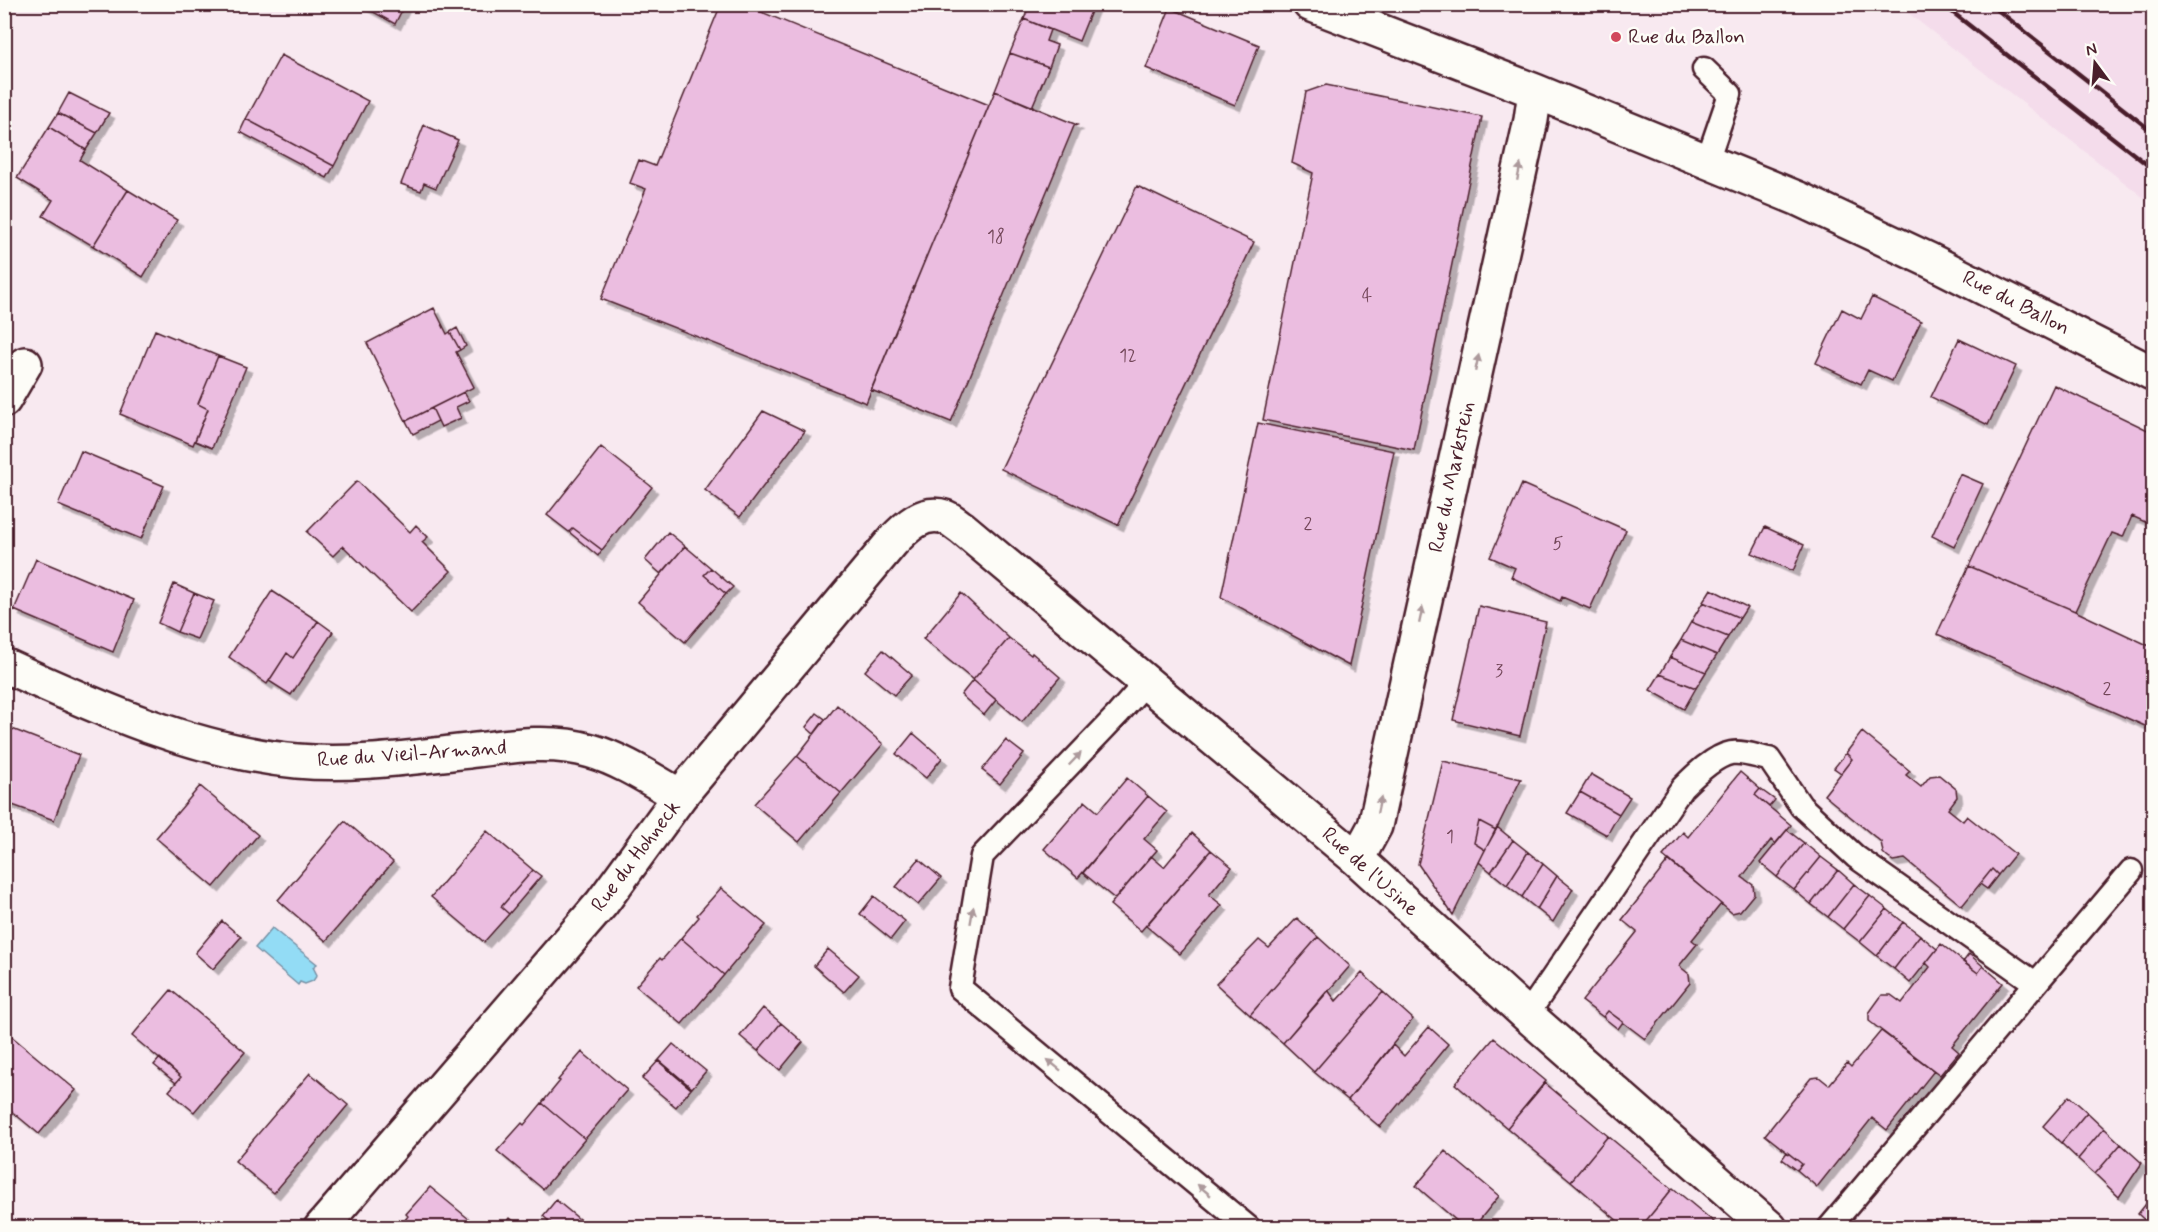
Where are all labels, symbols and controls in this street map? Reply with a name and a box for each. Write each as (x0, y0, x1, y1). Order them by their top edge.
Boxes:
place label: Rue du Ballon (1628, 23, 1745, 51)
marker: Rue du Ballon (1609, 30, 1623, 44)
north arrow (2065, 33, 2125, 93)
text: N (2083, 38, 2099, 62)
one-way arrow (1515, 163, 1524, 182)
house number: 18 (987, 225, 1005, 249)
street label: Rue du Ballon (1957, 264, 2075, 342)
house number: 4 (1362, 284, 1372, 308)
house number: 12 (1119, 344, 1137, 368)
one-way arrow (1473, 353, 1482, 372)
street label: Rue du Markstein (1422, 399, 1482, 555)
house number: 2 (1304, 512, 1313, 536)
house number: 5 (1553, 532, 1564, 556)
one-way arrow (1417, 606, 1427, 624)
house number: 3 (1495, 659, 1503, 683)
house number: 2 (2103, 677, 2112, 701)
street label: Rue du Vieil-Armand (316, 733, 508, 775)
one-way arrow (1068, 752, 1082, 766)
street label: Rue du Hohneck (585, 794, 687, 918)
one-way arrow (1375, 796, 1385, 814)
street label: Rue de l'Usine (1315, 821, 1425, 923)
house number: 1 (1446, 825, 1454, 849)
one-way arrow (968, 906, 977, 925)
one-way arrow (1047, 1059, 1062, 1072)
one-way arrow (1197, 1184, 1212, 1197)

